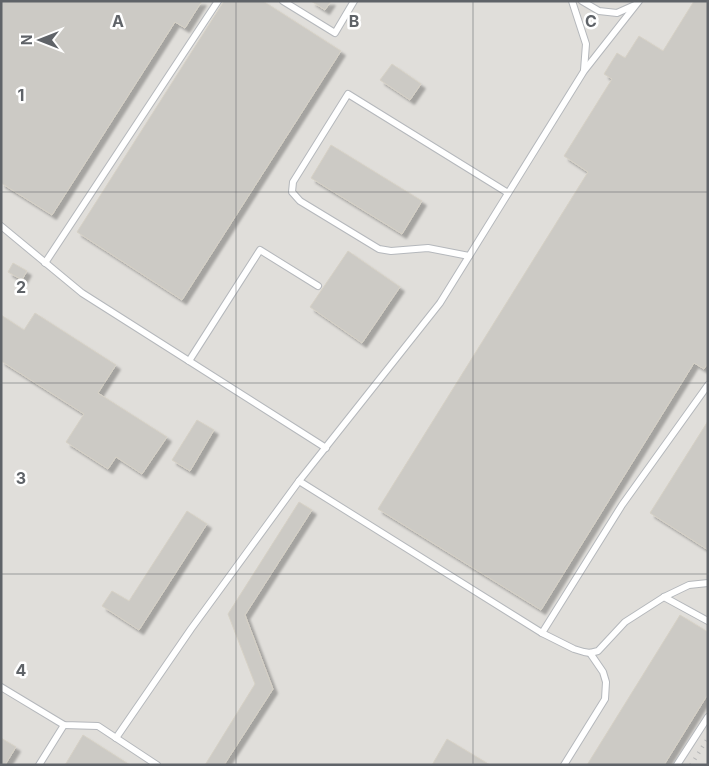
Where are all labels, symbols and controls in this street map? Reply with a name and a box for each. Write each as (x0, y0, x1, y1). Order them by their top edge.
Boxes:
text: A (112, 11, 124, 31)
text: B (349, 11, 359, 31)
text: C (585, 11, 597, 31)
north arrow (15, 15, 65, 65)
text: N (18, 35, 35, 45)
text: 1 (18, 85, 24, 105)
text: 2 (16, 277, 26, 297)
text: 3 (16, 468, 26, 488)
text: 4 (16, 660, 27, 680)

